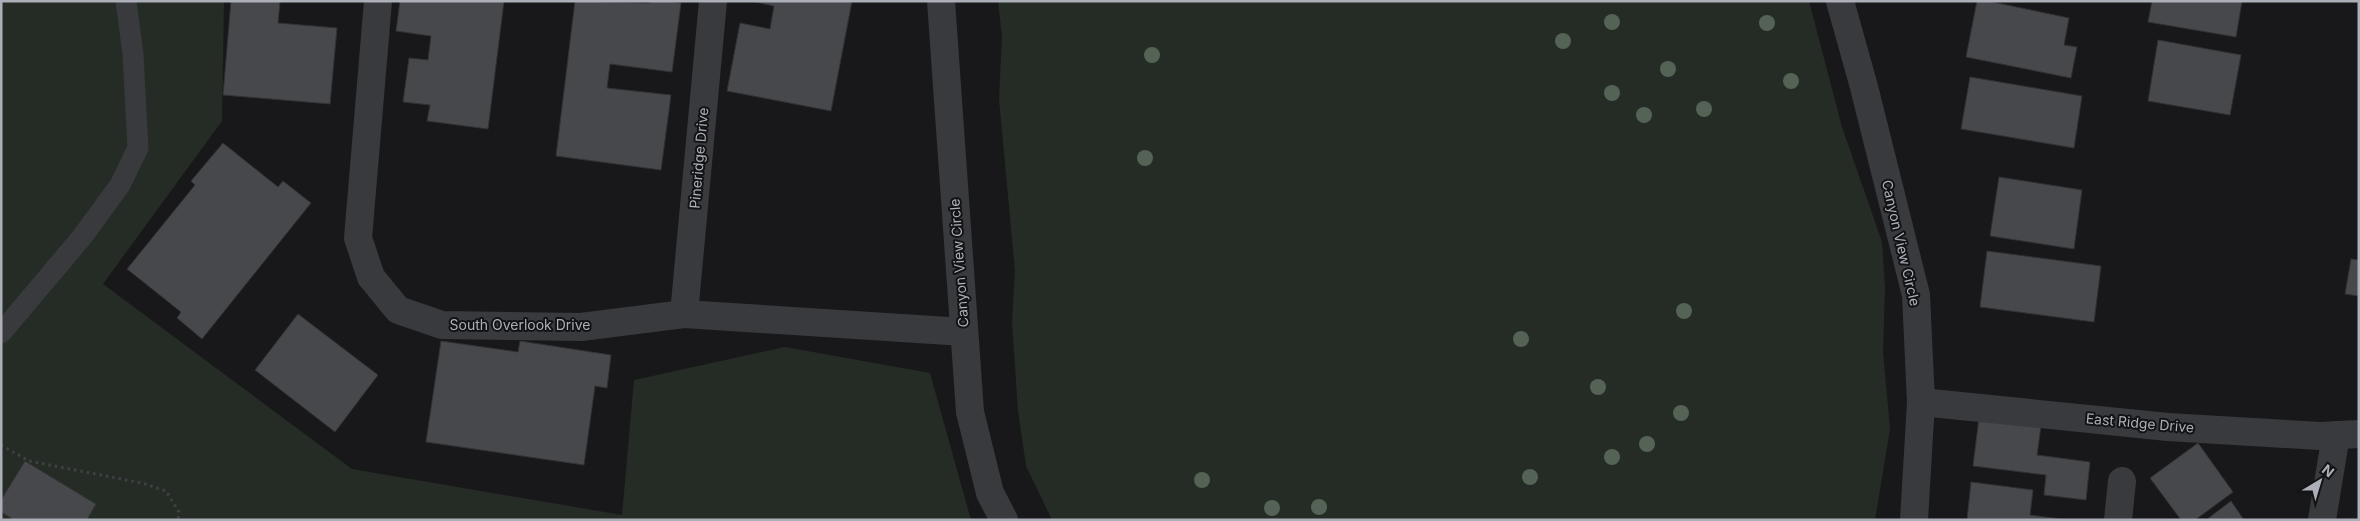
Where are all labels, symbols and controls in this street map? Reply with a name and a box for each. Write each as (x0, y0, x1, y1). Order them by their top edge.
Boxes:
street label: Pineridge Drive (686, 107, 711, 209)
street label: Canyon View Circle (1879, 178, 1924, 308)
street label: Canyon View Circle (946, 198, 971, 328)
street label: South Overlook Drive (450, 316, 590, 333)
street label: East Ridge Drive (2085, 409, 2195, 436)
north arrow (2295, 456, 2345, 506)
text: N (2319, 460, 2338, 480)

